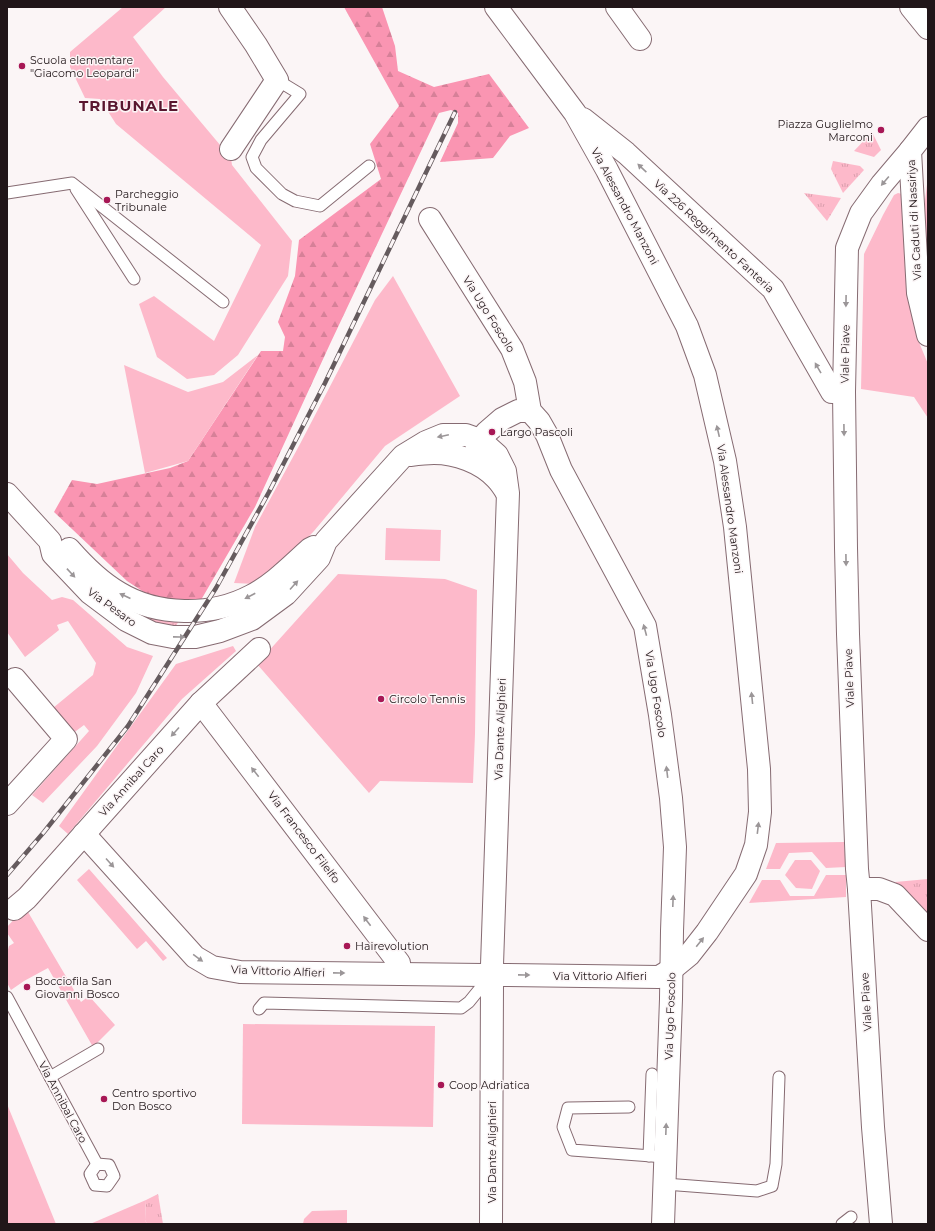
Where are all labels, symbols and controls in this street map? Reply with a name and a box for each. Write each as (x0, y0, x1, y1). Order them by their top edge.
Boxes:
place label: Scuola elementare "Giacomo Leopardi" (30, 53, 139, 80)
marker: Scuola elementare "Giacomo Leopardi" (17, 61, 27, 71)
district label: TRIBUNALE (79, 96, 179, 115)
place label: Piazza Guglielmo Marconi (778, 117, 873, 144)
marker: Piazza Guglielmo Marconi (876, 125, 886, 135)
street label: Via Alessandro Manzoni (588, 145, 662, 267)
street label: Via Caduti di Nassiriya (904, 159, 924, 281)
one-way arrow (637, 163, 647, 172)
street label: Via 226 Reggimento Fanteria (651, 176, 777, 296)
one-way arrow (880, 176, 889, 186)
place label: Parcheggio Tribunale (115, 187, 179, 214)
marker: Parcheggio Tribunale (102, 195, 112, 205)
street label: Via Ugo Foscolo (460, 273, 518, 355)
one-way arrow (843, 295, 849, 308)
street label: Viale Piave (837, 324, 853, 384)
one-way arrow (815, 362, 822, 374)
one-way arrow (715, 424, 721, 436)
one-way arrow (841, 424, 847, 437)
place label: Largo Pascoli (500, 425, 573, 439)
marker: Largo Pascoli (487, 427, 497, 437)
one-way arrow (436, 434, 449, 440)
street label: Via Alessandro Manzoni (714, 443, 746, 575)
one-way arrow (843, 554, 849, 567)
one-way arrow (66, 567, 75, 578)
one-way arrow (289, 580, 299, 590)
street label: Via Pesaro (85, 585, 139, 630)
one-way arrow (119, 593, 131, 599)
one-way arrow (244, 593, 256, 600)
one-way arrow (642, 623, 648, 635)
one-way arrow (173, 634, 186, 640)
street label: Viale Piave (841, 648, 857, 708)
street label: Via Ugo Foscolo (642, 650, 670, 739)
street label: Via Dante Alighieri (491, 678, 509, 780)
place label: Circolo Tennis (389, 692, 466, 706)
one-way arrow (748, 692, 755, 704)
marker: Circolo Tennis (376, 694, 386, 704)
one-way arrow (171, 727, 180, 737)
street label: Via Annibal Caro (95, 743, 167, 819)
one-way arrow (664, 766, 670, 778)
one-way arrow (250, 767, 259, 778)
street label: Via Francesco Filelfo (265, 788, 343, 886)
one-way arrow (755, 822, 761, 834)
one-way arrow (106, 858, 115, 868)
one-way arrow (670, 894, 676, 907)
one-way arrow (363, 915, 372, 926)
one-way arrow (695, 936, 704, 947)
place label: Hairevolution (355, 939, 429, 953)
marker: Hairevolution (342, 941, 352, 951)
one-way arrow (193, 954, 204, 962)
street label: Via Vittorio Alfieri (231, 962, 325, 980)
street label: Via Vittorio Alfieri (553, 969, 647, 983)
one-way arrow (333, 970, 346, 976)
one-way arrow (518, 972, 531, 978)
street label: Via Ugo Foscolo (661, 972, 679, 1060)
street label: Viale Piave (857, 972, 875, 1032)
place label: Bocciofila San Giovanni Bosco (35, 974, 120, 1001)
marker: Bocciofila San Giovanni Bosco (22, 982, 32, 992)
street label: Via Annibal Caro (36, 1059, 91, 1145)
place label: Coop Adriatica (449, 1078, 530, 1092)
marker: Coop Adriatica (436, 1080, 446, 1090)
place label: Centro sportivo Don Bosco (112, 1086, 197, 1113)
marker: Centro sportivo Don Bosco (99, 1094, 109, 1104)
street label: Via Dante Alighieri (485, 1101, 499, 1203)
one-way arrow (663, 1122, 669, 1135)

